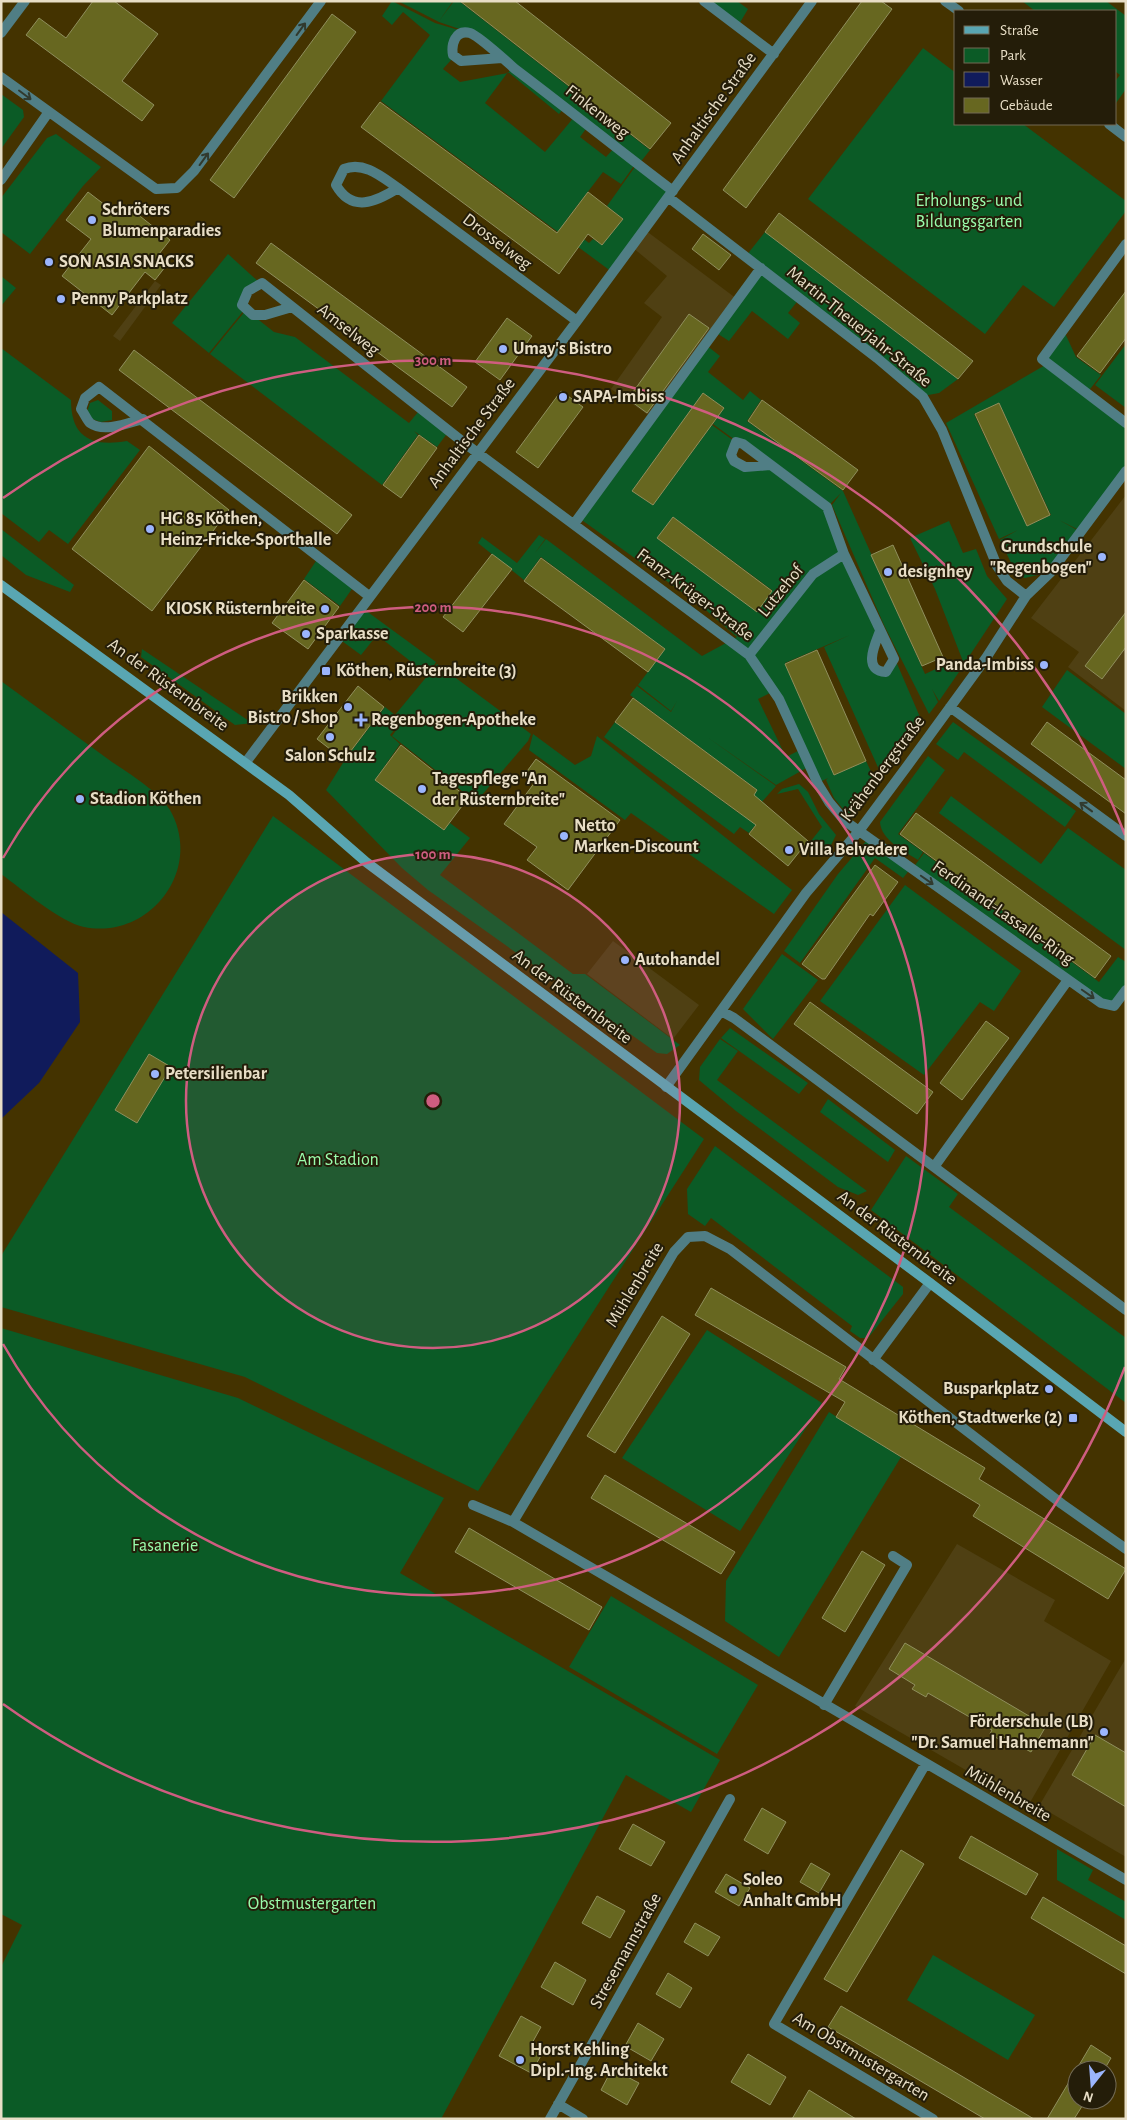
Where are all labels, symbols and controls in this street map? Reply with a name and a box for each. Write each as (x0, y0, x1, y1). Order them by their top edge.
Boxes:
legend (954, 10, 1117, 125)
one-way arrow (296, 22, 306, 36)
text: Straße (1000, 23, 1039, 38)
text: Park (1000, 48, 1026, 63)
street label: Anhaltische Straße (668, 49, 760, 167)
text: Wasser (1000, 73, 1043, 88)
street label: Finkenweg (562, 82, 632, 142)
one-way arrow (18, 90, 32, 100)
text: Gebäude (1000, 98, 1053, 113)
one-way arrow (198, 153, 209, 166)
park label: Erholungs- und Bildungsgarten (915, 192, 1023, 231)
place label: Schröters Blumenparadies (102, 201, 221, 240)
street label: Drosselweg (459, 210, 535, 274)
marker: Schröters Blumenparadies (86, 214, 98, 226)
place label: SON ASIA SNACKS (59, 253, 194, 271)
marker: SON ASIA SNACKS (43, 256, 55, 268)
street label: Martin-Theuerjahr-Straße (783, 263, 935, 391)
place label: Penny Parkplatz (71, 290, 188, 308)
marker: Penny Parkplatz (55, 293, 67, 305)
street label: Amselweg (314, 301, 382, 360)
place label: Umay's Bistro (513, 340, 612, 358)
marker: Umay's Bistro (497, 343, 509, 355)
text: 300 m (415, 353, 451, 368)
street label: Anhaltische Straße (425, 375, 519, 491)
place label: SAPA-Imbiss (573, 388, 664, 406)
marker: SAPA-Imbiss (557, 391, 569, 403)
place label: HG 85 Köthen, Heinz-Fricke-Sporthalle (160, 510, 331, 549)
marker: HG 85 Köthen, Heinz-Fricke-Sporthalle (144, 523, 156, 535)
place label: Grundschule "Regenbogen" (990, 538, 1092, 577)
street label: Franz-Krüger-Straße (633, 545, 757, 645)
marker: Grundschule "Regenbogen" (1096, 551, 1108, 563)
street label: Lutzehof (755, 560, 808, 620)
place label: designhey (898, 563, 973, 581)
marker: designhey (882, 566, 894, 578)
place label: KIOSK Rüsternbreite (165, 600, 315, 618)
text: 200 m (414, 600, 452, 615)
marker: KIOSK Rüsternbreite (319, 603, 331, 615)
place label: Sparkasse (316, 625, 389, 643)
marker: Sparkasse (300, 628, 312, 640)
street label: An der Rüsternbreite (104, 635, 232, 735)
place label: Panda-Imbiss (936, 656, 1034, 674)
marker: Panda-Imbiss (1038, 659, 1050, 671)
place label: Köthen, Rüsternbreite (3) (336, 662, 517, 680)
marker: Köthen, Rüsternbreite (3) (320, 665, 332, 677)
place label: Brikken Bistro / Shop (248, 688, 338, 727)
marker: Brikken Bistro / Shop (342, 701, 354, 713)
place label: Regenbogen-Apotheke (371, 711, 536, 729)
street label: Krähenbergstraße (837, 713, 929, 825)
marker: Regenbogen-Apotheke (355, 714, 367, 726)
marker: Salon Schulz (324, 731, 336, 743)
place label: Salon Schulz (285, 747, 375, 765)
place label: Tagespflege "An der Rüsternbreite" (432, 770, 565, 809)
marker: Tagespflege "An der Rüsternbreite" (416, 783, 428, 795)
place label: Stadion Köthen (90, 790, 202, 808)
marker: Stadion Köthen (74, 793, 86, 805)
one-way arrow (1079, 802, 1093, 812)
place label: Netto Marken-Discount (574, 817, 699, 856)
marker: Netto Marken-Discount (558, 830, 570, 842)
place label: Villa Belvedere (799, 841, 908, 859)
marker: Villa Belvedere (783, 844, 795, 856)
text: 100 m (415, 847, 451, 862)
street label: Ferdinand-Lassalle-Ring (929, 857, 1077, 969)
one-way arrow (920, 875, 934, 885)
street label: An der Rüsternbreite (509, 946, 635, 1048)
place label: Autohandel (635, 951, 720, 969)
marker: Autohandel (619, 954, 631, 966)
one-way arrow (1081, 989, 1095, 999)
place label: Petersilienbar (165, 1065, 268, 1083)
marker: Petersilienbar (149, 1068, 161, 1080)
centre of rings (424, 1092, 442, 1110)
park label: Am Stadion (297, 1151, 379, 1169)
street label: An der Rüsternbreite (834, 1187, 960, 1289)
street label: Mühlenbreite (603, 1239, 667, 1331)
place label: Busparkplatz (943, 1380, 1039, 1398)
marker: Busparkplatz (1043, 1383, 1055, 1395)
place label: Köthen, Stadtwerke (2) (898, 1409, 1063, 1427)
marker: Köthen, Stadtwerke (2) (1067, 1412, 1079, 1424)
park label: Fasanerie (132, 1537, 198, 1555)
place label: Förderschule (LB) "Dr. Samuel Hahnemann" (911, 1713, 1094, 1752)
marker: Förderschule (LB) "Dr. Samuel Hahnemann" (1098, 1726, 1110, 1738)
street label: Mühlenbreite (962, 1762, 1054, 1826)
place label: Soleo Anhalt GmbH (743, 1871, 842, 1910)
marker: Soleo Anhalt GmbH (727, 1884, 739, 1896)
street label: Stresemannstraße (587, 1890, 665, 2012)
park label: Obstmustergarten (248, 1895, 376, 1913)
street label: Am Obstmustergarten (789, 2009, 933, 2105)
place label: Horst Kehling Dipl.-Ing. Architekt (530, 2041, 668, 2080)
marker: Horst Kehling Dipl.-Ing. Architekt (514, 2054, 526, 2066)
north arrow (1067, 2060, 1117, 2110)
text: N (1082, 2088, 1095, 2105)

